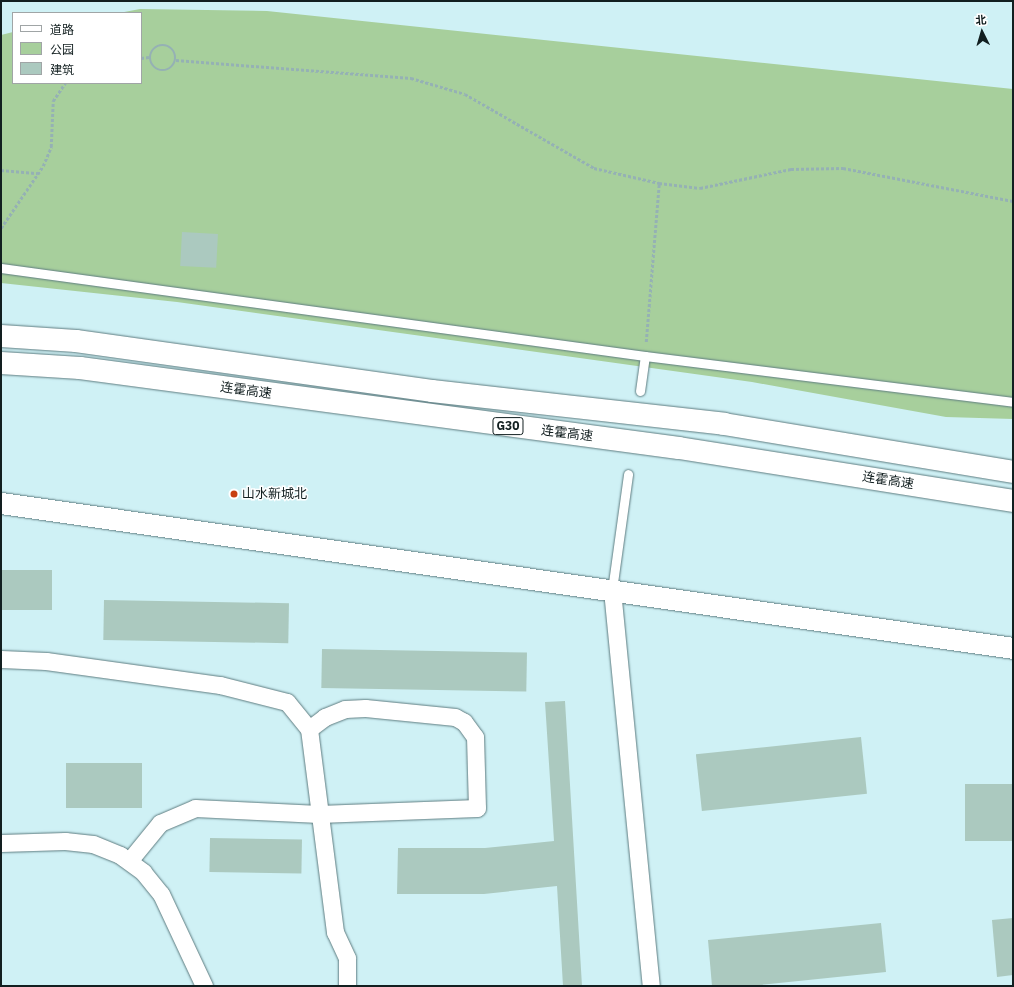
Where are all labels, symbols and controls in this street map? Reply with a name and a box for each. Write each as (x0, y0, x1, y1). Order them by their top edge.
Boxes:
legend (12, 12, 142, 84)
north arrow (962, 12, 1002, 52)
text: 北 (975, 13, 987, 27)
text: 道路 (50, 22, 74, 37)
text: 公园 (50, 42, 74, 57)
text: 建筑 (50, 62, 74, 77)
street label: 连霍高速 (219, 380, 273, 402)
road number: G30 (492, 416, 524, 436)
street label: 连霍高速 (540, 423, 594, 445)
street label: 连霍高速 (861, 469, 915, 493)
place label: 山水新城北 (242, 486, 307, 502)
marker: 山水新城北 (229, 489, 239, 499)

